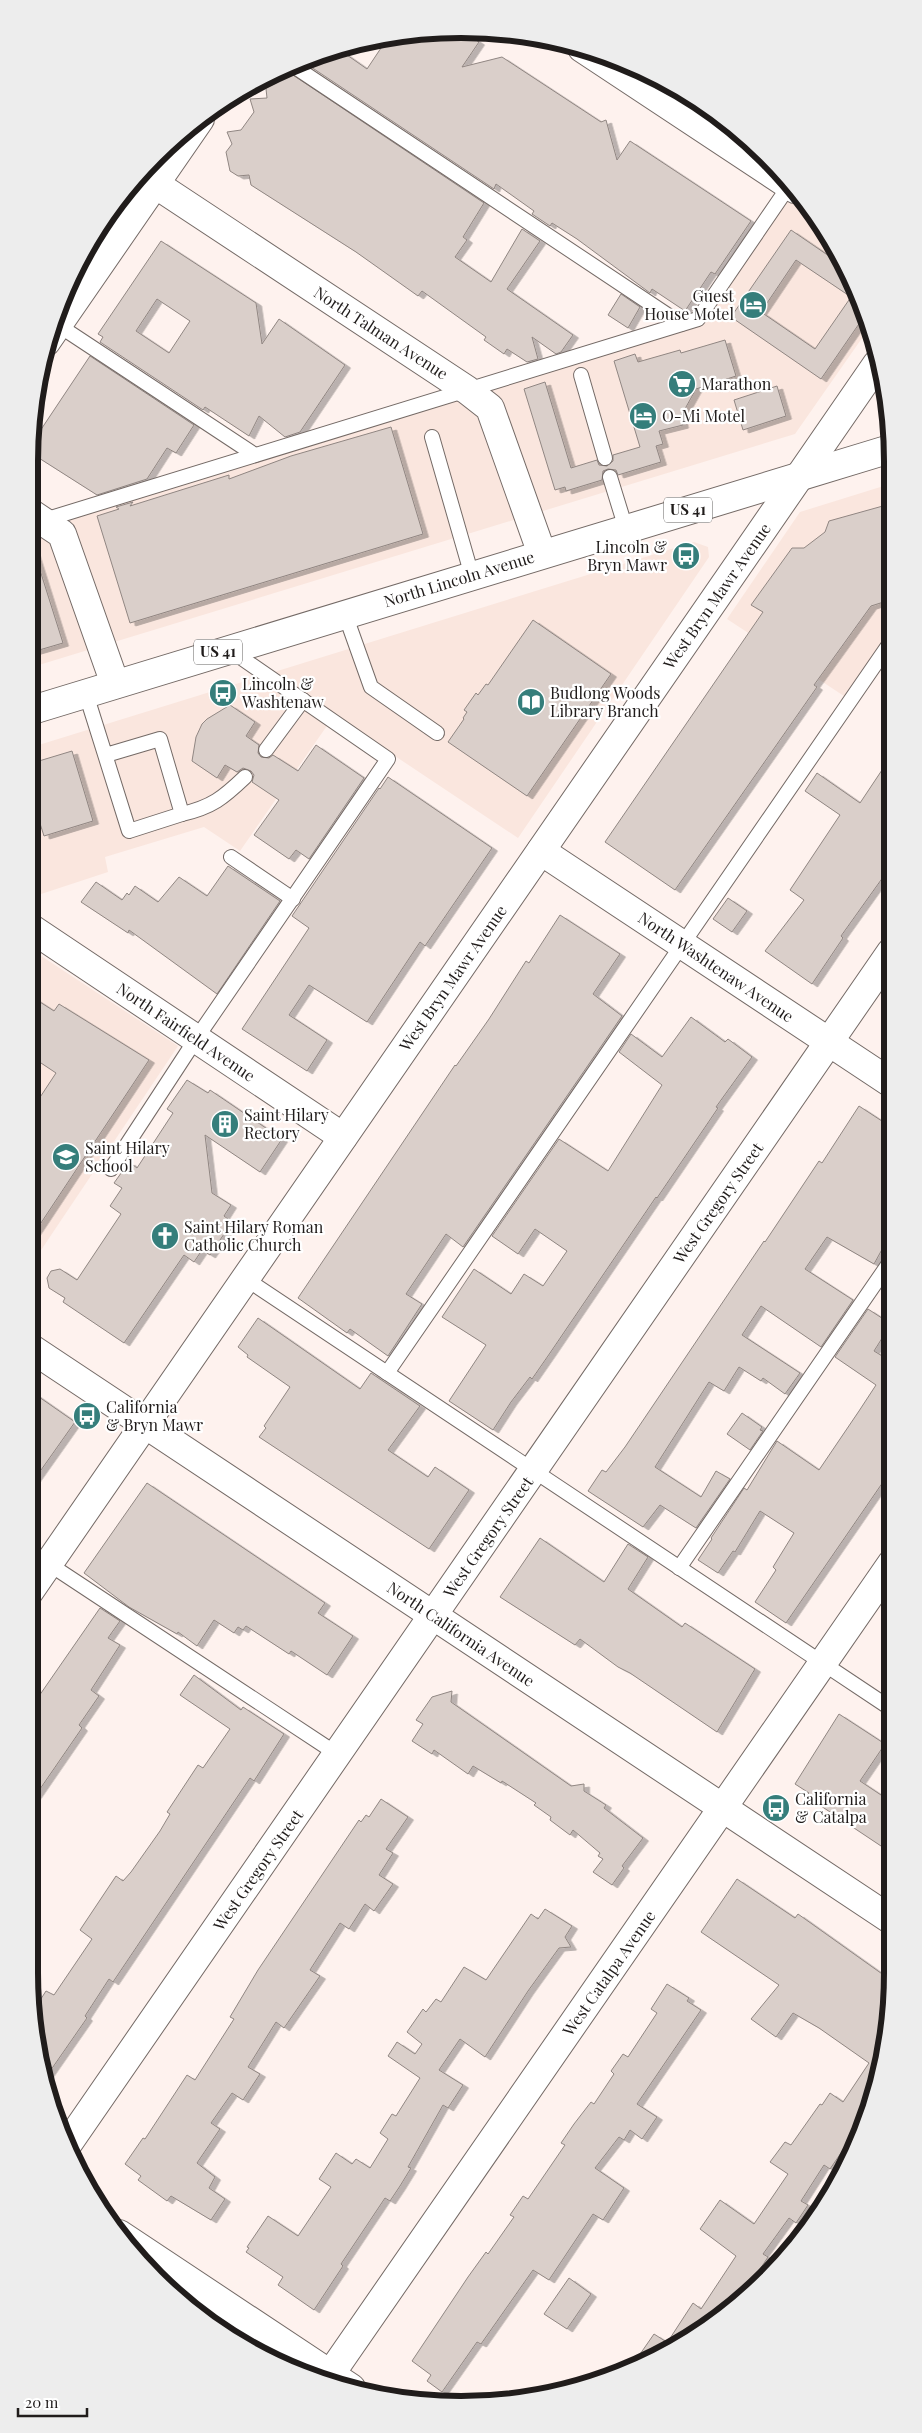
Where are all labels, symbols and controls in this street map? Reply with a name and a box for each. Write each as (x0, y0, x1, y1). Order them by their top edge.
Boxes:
street label: North Talman Avenue (310, 281, 452, 384)
place label: Guest House Motel (644, 285, 734, 324)
hotel icon: Guest House Motel (738, 290, 768, 320)
supermarket icon: Marathon (667, 369, 697, 399)
place label: Marathon (701, 373, 772, 394)
hotel icon: O-Mi Motel (628, 401, 658, 431)
place label: O-Mi Motel (662, 405, 746, 426)
road number: US 41 (664, 498, 712, 522)
street label: West Bryn Mawr Avenue (658, 519, 775, 674)
place label: Lincoln & Bryn Mawr (587, 536, 668, 575)
bus stop icon: Lincoln & Bryn Mawr (671, 541, 701, 571)
street label: North Lincoln Avenue (381, 546, 537, 611)
road number: US 41 (194, 640, 242, 664)
place label: Lincoln & Washtenaw (241, 673, 324, 712)
bus stop icon: Lincoln & Washtenaw (208, 678, 238, 708)
place label: Budlong Woods Library Branch (550, 682, 660, 721)
library icon: Budlong Woods Library Branch (516, 687, 546, 717)
street label: West Bryn Mawr Avenue (394, 901, 511, 1056)
street label: North Washtenaw Avenue (635, 907, 798, 1026)
street label: North Fairfield Avenue (113, 977, 260, 1086)
place label: Saint Hilary Rectory (244, 1104, 329, 1143)
building icon: Saint Hilary Rectory (210, 1109, 240, 1139)
place label: Saint Hilary School (85, 1137, 170, 1176)
street label: West Gregory Street (667, 1138, 767, 1268)
school or university icon: Saint Hilary School (51, 1142, 81, 1172)
place label: Saint Hilary Roman Catholic Church (184, 1216, 324, 1255)
church icon: Saint Hilary Roman Catholic Church (150, 1221, 180, 1251)
place label: California & Bryn Mawr (106, 1396, 203, 1435)
bus stop icon: California & Bryn Mawr (72, 1401, 102, 1431)
street label: West Gregory Street (437, 1472, 537, 1602)
street label: North California Avenue (384, 1576, 539, 1691)
place label: California & Catalpa (795, 1788, 867, 1827)
bus stop icon: California & Catalpa (761, 1793, 791, 1823)
street label: West Gregory Street (207, 1805, 307, 1935)
street label: West Catalpa Avenue (557, 1906, 660, 2040)
scale bar (18, 2386, 86, 2418)
text: 20 m (25, 2392, 59, 2412)

